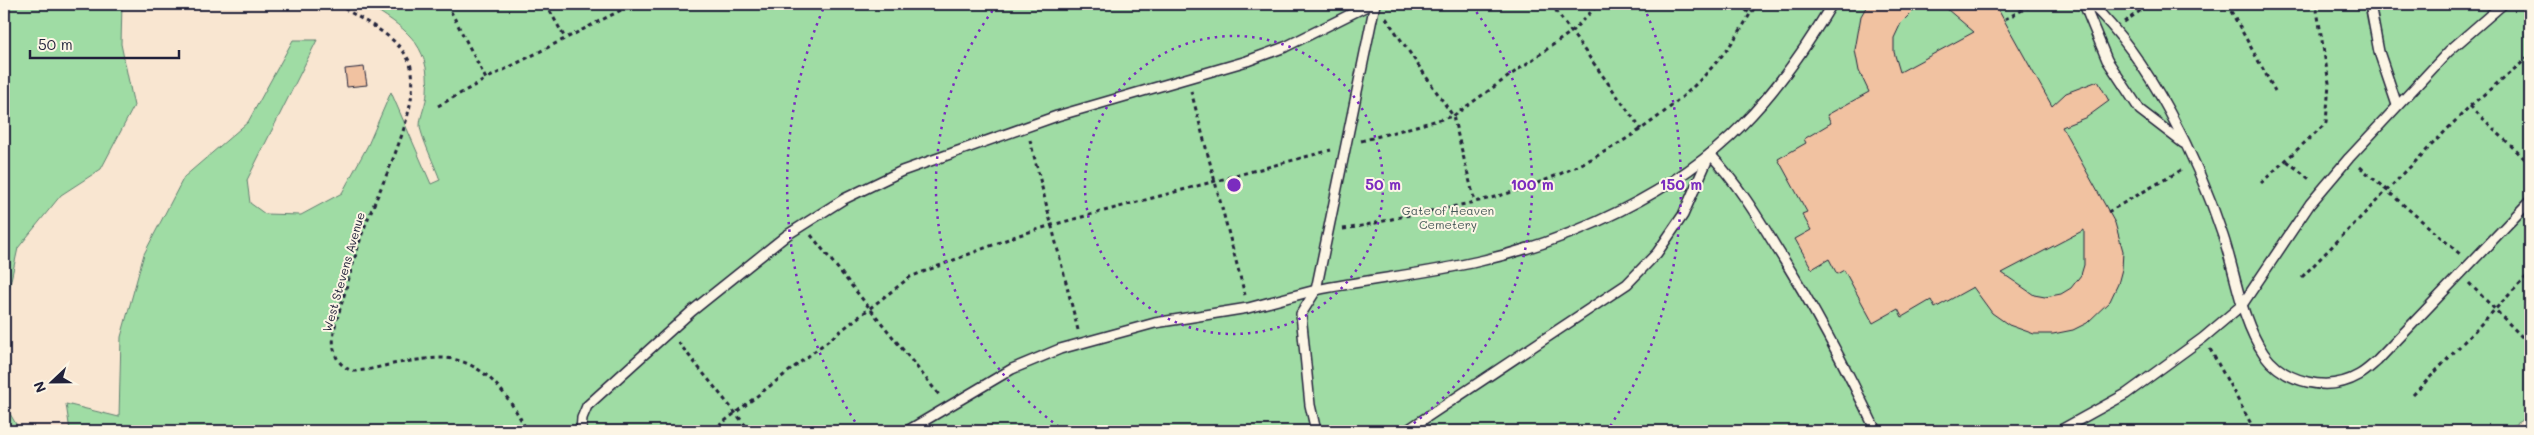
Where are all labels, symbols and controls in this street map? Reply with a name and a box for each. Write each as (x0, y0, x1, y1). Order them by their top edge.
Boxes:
scale bar (30, 28, 179, 60)
text: 50 m (38, 34, 73, 54)
text: 50 m (1365, 174, 1401, 194)
text: 100 m (1510, 174, 1554, 194)
text: 150 m (1660, 174, 1702, 194)
centre of rings (1225, 176, 1243, 194)
park label: Gate of Heaven Cemetery (1402, 202, 1494, 232)
street label: West Stevens Avenue (318, 210, 368, 334)
north arrow (28, 358, 78, 408)
text: N (29, 379, 50, 396)

